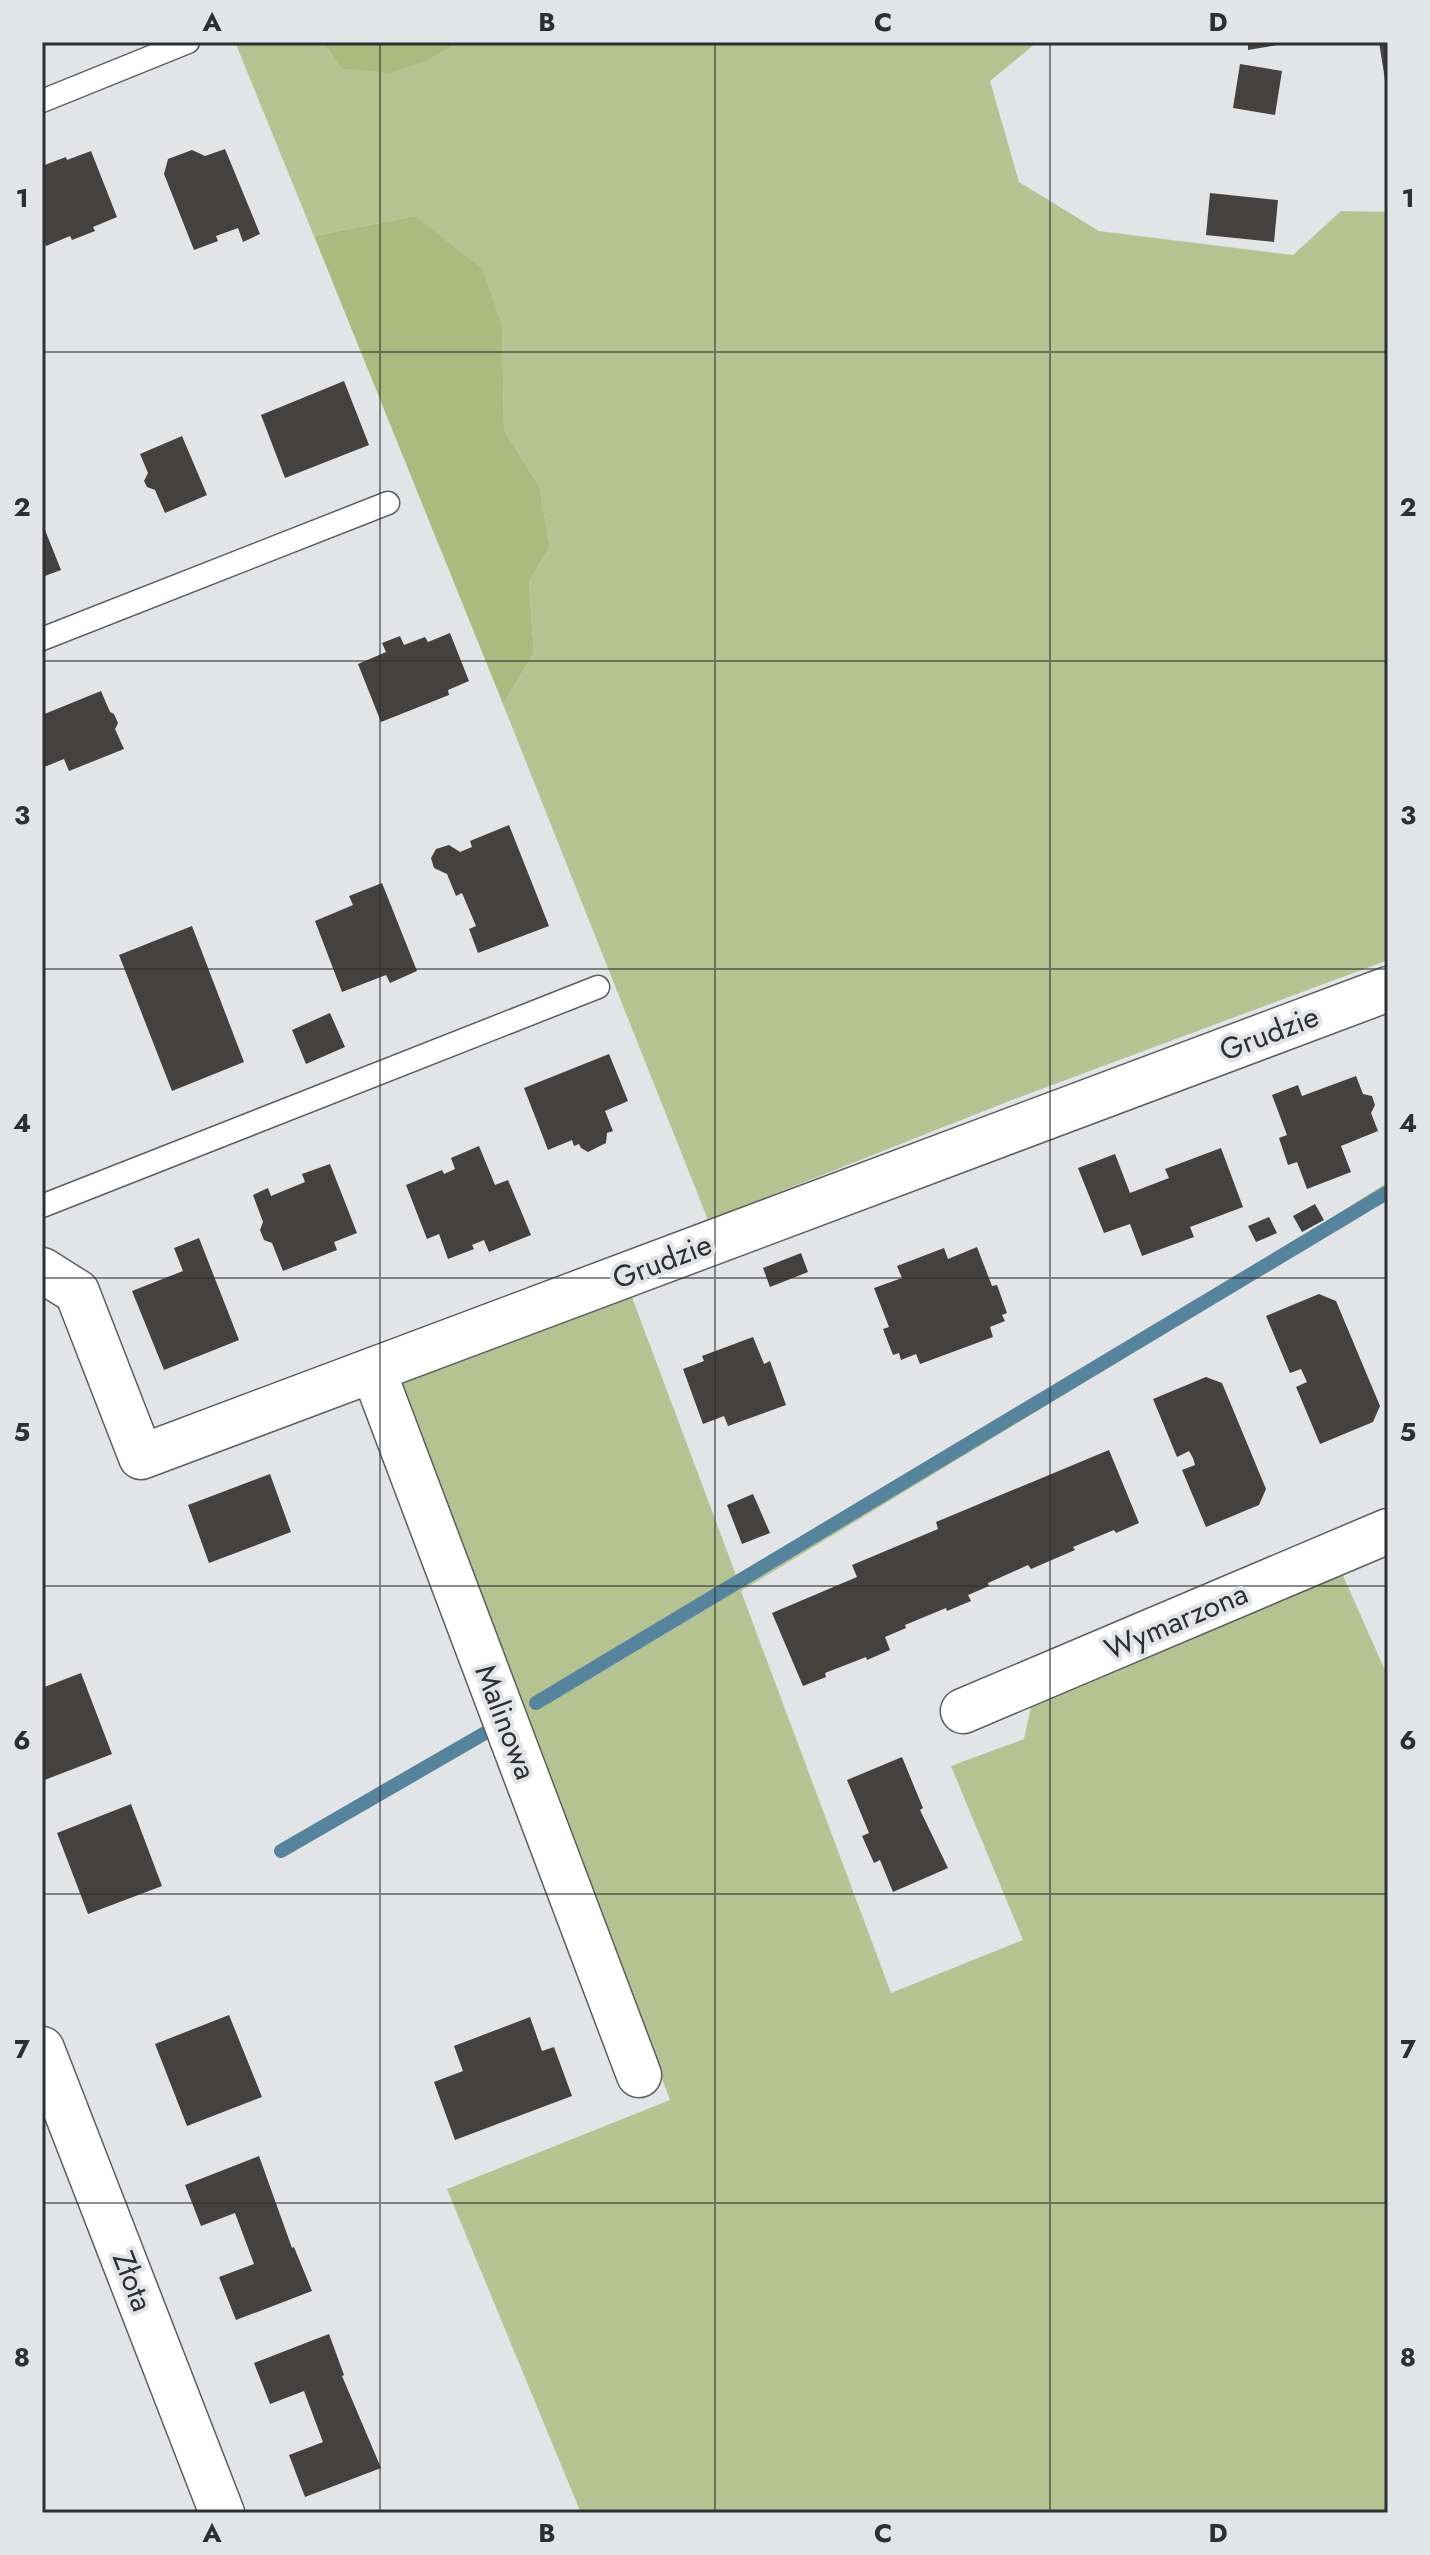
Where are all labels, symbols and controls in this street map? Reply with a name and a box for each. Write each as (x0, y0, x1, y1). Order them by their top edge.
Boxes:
text: A (201, 3, 222, 41)
text: B (538, 3, 556, 41)
text: C (874, 3, 892, 41)
text: D (1208, 3, 1228, 41)
text: 1 (15, 179, 29, 217)
text: 1 (1401, 179, 1415, 217)
text: 2 (13, 488, 31, 526)
text: 2 (1399, 488, 1417, 526)
text: 3 (14, 796, 30, 834)
text: 3 (1400, 796, 1416, 834)
street label: Grudzie (1213, 994, 1325, 1072)
text: 4 (13, 1104, 31, 1142)
text: 4 (1399, 1104, 1417, 1142)
street label: Grudzie (606, 1222, 718, 1300)
text: 5 (14, 1413, 30, 1451)
text: 5 (1400, 1413, 1416, 1451)
street label: Wymarzona (1098, 1572, 1254, 1670)
street label: Malinowa (464, 1658, 548, 1786)
text: 6 (13, 1721, 31, 1759)
text: 6 (1399, 1721, 1417, 1759)
text: 7 (14, 2030, 30, 2068)
text: 7 (1400, 2030, 1416, 2068)
street label: Złota (102, 2245, 164, 2317)
text: 8 (14, 2338, 30, 2376)
text: 8 (1400, 2338, 1416, 2376)
text: A (201, 2514, 222, 2552)
text: B (538, 2514, 556, 2552)
text: C (874, 2514, 892, 2552)
text: D (1208, 2514, 1228, 2552)

